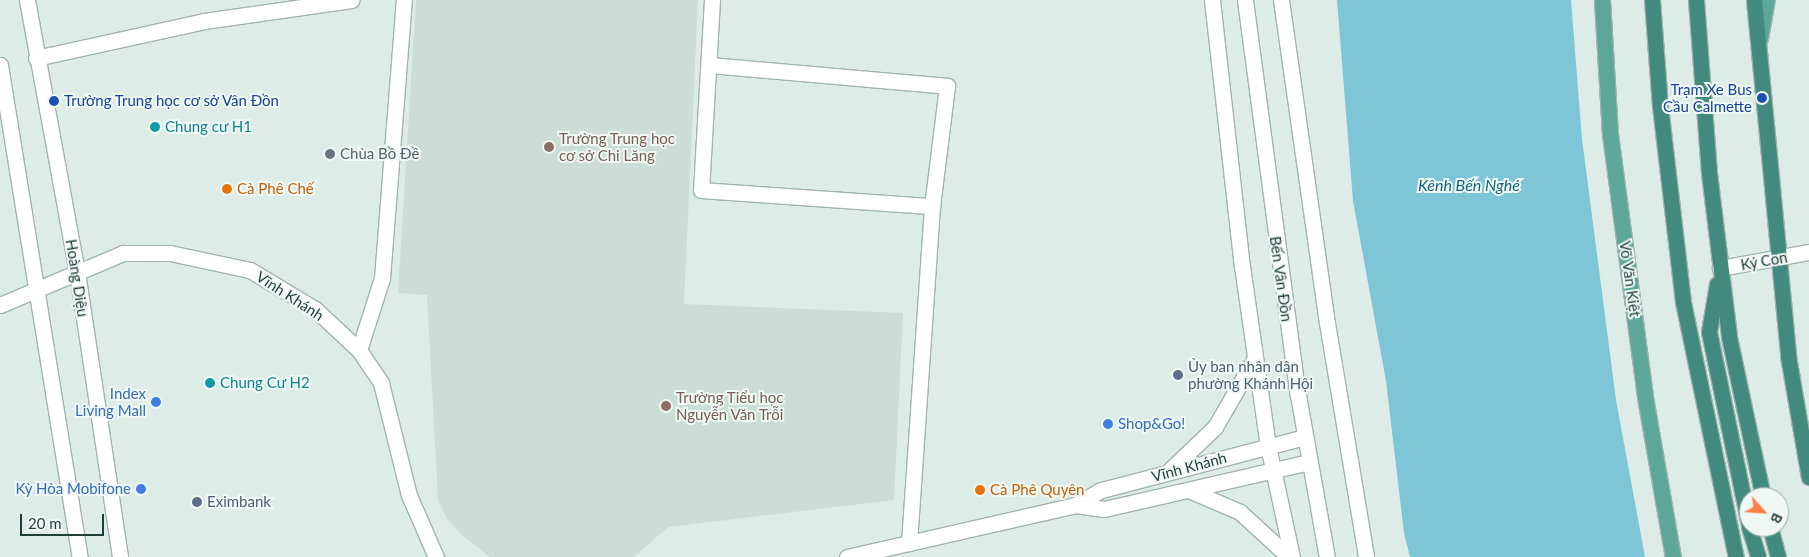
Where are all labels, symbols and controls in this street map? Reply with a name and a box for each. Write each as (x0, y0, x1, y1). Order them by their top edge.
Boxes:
place label: Trạm Xe Bus Cầu Calmette (1663, 80, 1752, 115)
place label: Trường Trung học cơ sở Vân Đồn (64, 92, 281, 110)
marker: Trạm Xe Bus Cầu Calmette (1756, 92, 1768, 104)
marker: Trường Trung học cơ sở Vân Đồn (48, 95, 60, 107)
place label: Chung cư H1 (165, 118, 252, 136)
marker: Chung cư H1 (149, 121, 161, 133)
place label: Trường Trung học cơ sở Chi Lăng (559, 129, 675, 164)
marker: Trường Trung học cơ sở Chi Lăng (543, 141, 555, 153)
place label: Chùa Bồ Đề (340, 145, 419, 163)
marker: Chùa Bồ Đề (324, 148, 336, 160)
water label: Kênh Bến Nghé (1418, 175, 1520, 195)
place label: Cà Phê Chế (237, 180, 314, 198)
marker: Cà Phê Chế (221, 183, 233, 195)
street label: Bến Vân Đồn (1266, 235, 1296, 323)
street label: Hoàng Diệu (62, 238, 92, 318)
street label: Võ Văn Kiệt (1616, 240, 1644, 318)
street label: Ký Con (1739, 248, 1789, 274)
street label: Vĩnh Khánh (253, 267, 327, 325)
place label: Ủy ban nhân dân phường Khánh Hội (1188, 357, 1313, 392)
marker: Ủy ban nhân dân phường Khánh Hội (1172, 369, 1184, 381)
place label: Chung Cư H2 (220, 374, 310, 392)
marker: Chung Cư H2 (204, 377, 216, 389)
place label: Index Living Mall (75, 384, 146, 419)
place label: Trường Tiểu học Nguyễn Văn Trỗi (676, 388, 784, 423)
marker: Index Living Mall (150, 396, 162, 408)
marker: Trường Tiểu học Nguyễn Văn Trỗi (660, 400, 672, 412)
place label: Shop&Go! (1118, 415, 1185, 433)
marker: Shop&Go! (1102, 418, 1114, 430)
street label: Vĩnh Khánh (1149, 448, 1229, 486)
place label: Kỳ Hòa Mobifone (15, 480, 131, 498)
place label: Cà Phê Quyên (990, 481, 1084, 499)
marker: Kỳ Hòa Mobifone (135, 483, 147, 495)
marker: Cà Phê Quyên (974, 484, 986, 496)
north arrow (1739, 487, 1789, 537)
place label: Eximbank (207, 493, 271, 511)
marker: Eximbank (191, 496, 203, 508)
scale bar (22, 504, 106, 536)
text: B (1767, 510, 1787, 526)
text: 20 m (28, 514, 62, 532)

